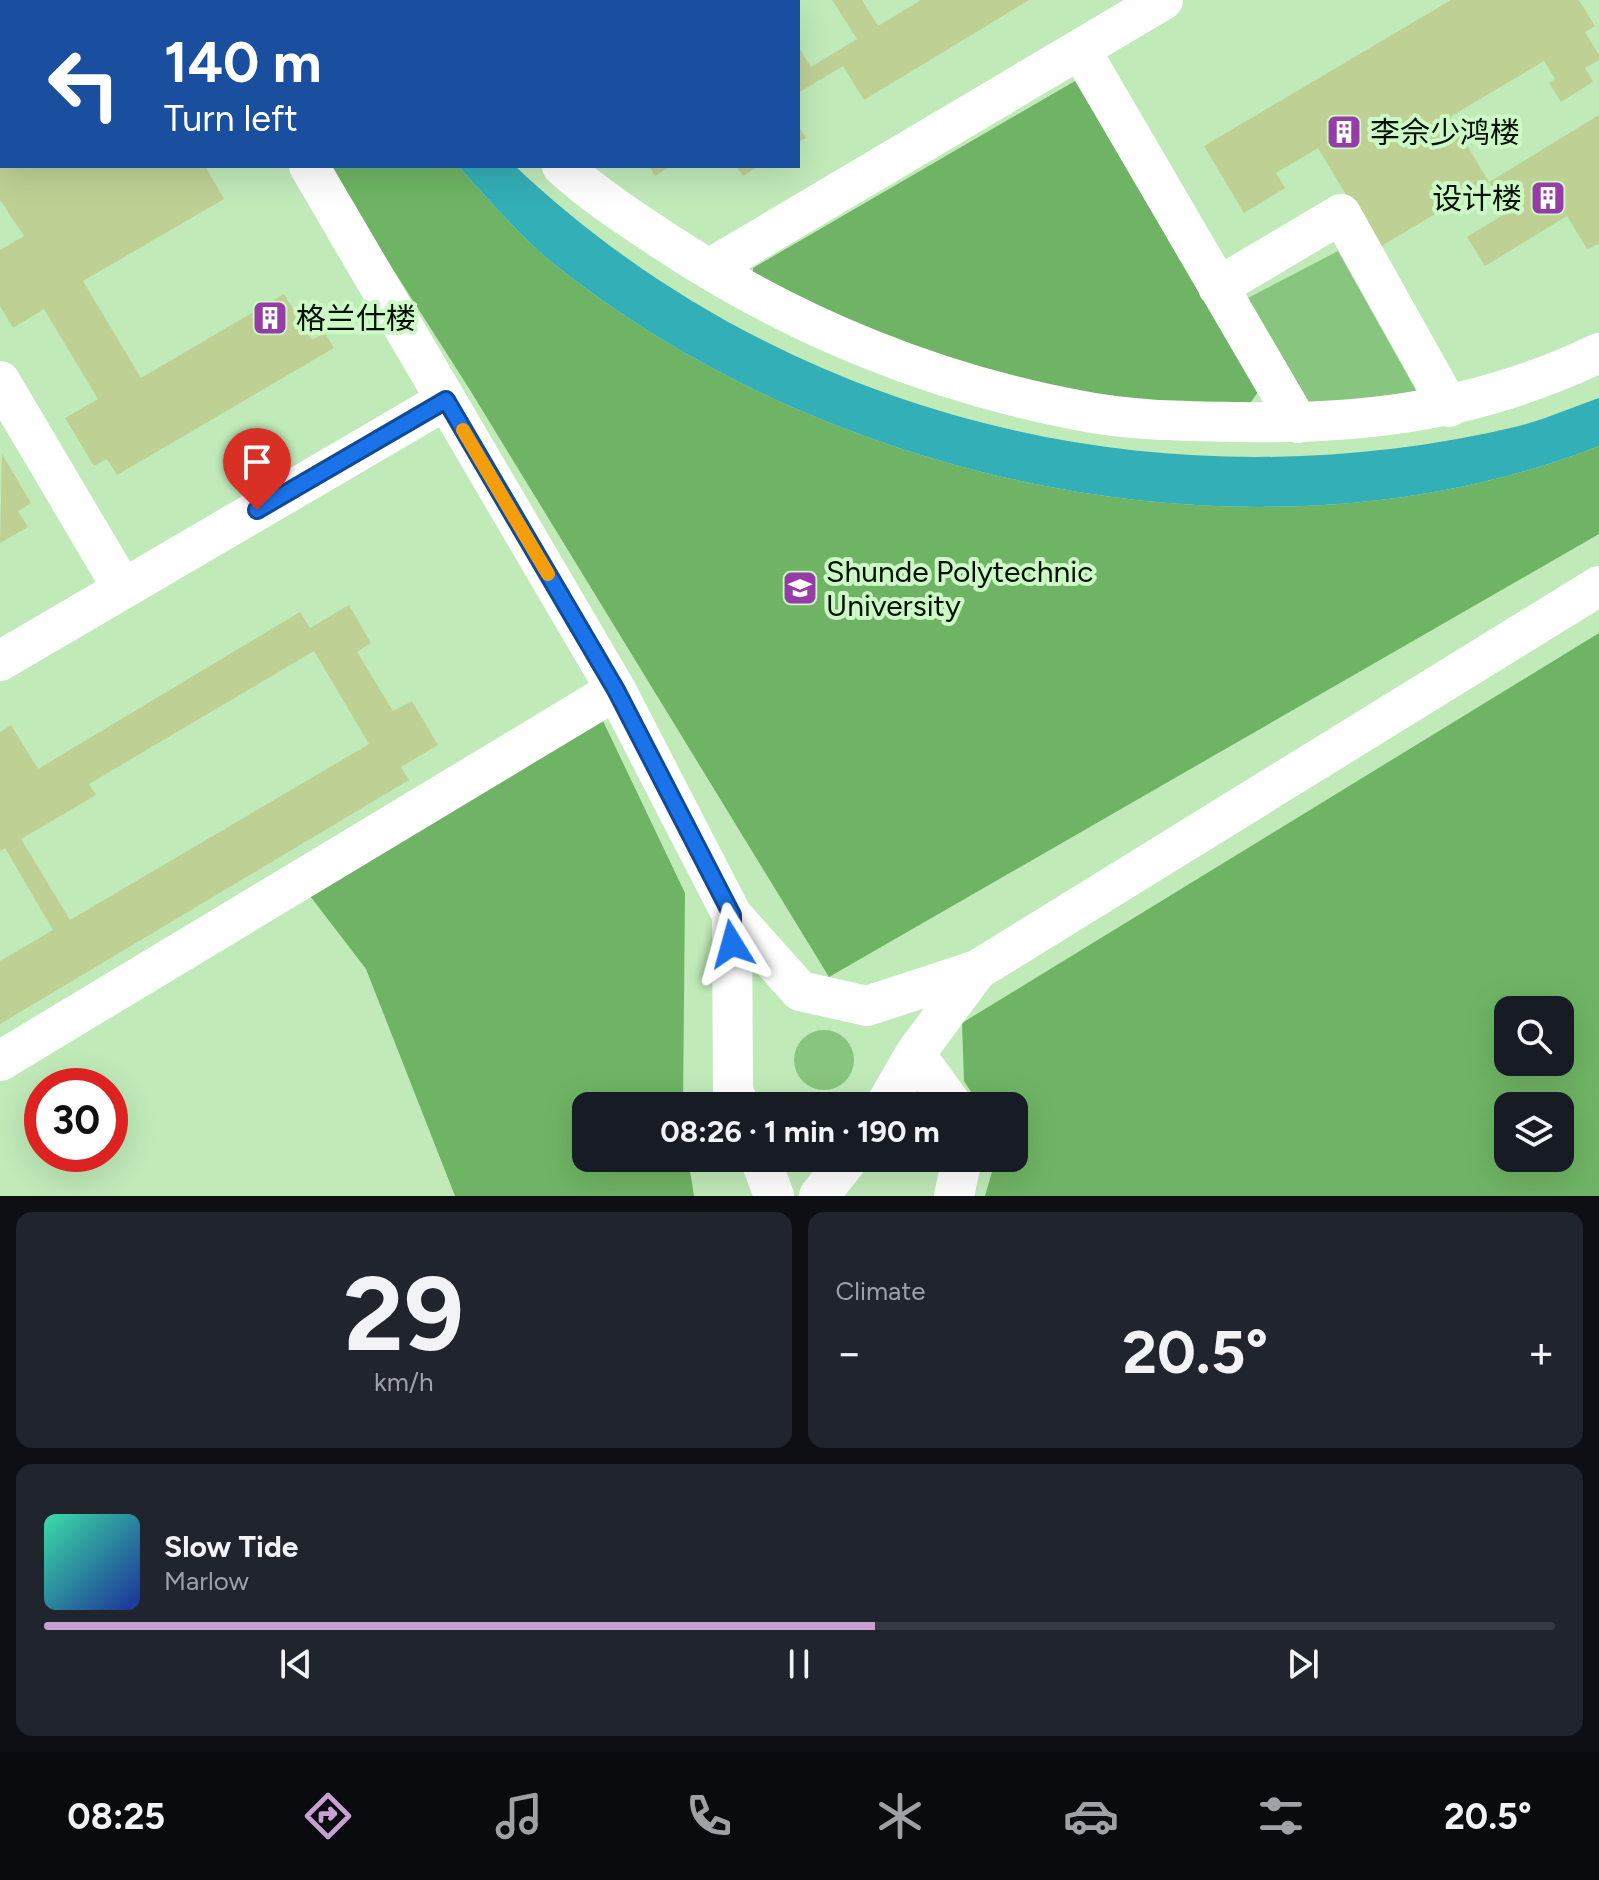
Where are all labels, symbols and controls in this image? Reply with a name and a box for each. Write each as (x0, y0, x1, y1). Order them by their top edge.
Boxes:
text: 140 m (164, 29, 322, 96)
icon: left (32, 32, 136, 136)
text: Turn left (164, 97, 298, 140)
building icon: 李佘少鸿楼 (1325, 113, 1363, 151)
place label: 李佘少鸿楼 (1370, 114, 1520, 151)
building icon: 设计楼 (1529, 179, 1567, 217)
place label: 设计楼 (1432, 180, 1522, 217)
building icon: 格兰仕楼 (251, 299, 289, 337)
place label: 格兰仕楼 (296, 300, 416, 337)
pin (223, 428, 291, 510)
icon: arrive (235, 440, 279, 484)
place label: Shunde Polytechnic University (826, 553, 1093, 624)
school or university icon: Shunde Polytechnic University (781, 569, 819, 607)
position arrow (690, 902, 774, 986)
map controls (1494, 996, 1574, 1172)
button: search (1494, 996, 1574, 1076)
speed limit sign: 30 (24, 1068, 128, 1172)
button: layers (1494, 1092, 1574, 1172)
text: 08:26 · 1 min · 190 m (660, 1113, 940, 1150)
text: 29 (343, 1251, 464, 1376)
text: Climate (836, 1275, 925, 1307)
text: 20.5° (1122, 1316, 1268, 1388)
text: − (836, 1326, 863, 1379)
text: + (1528, 1326, 1555, 1379)
text: km/h (374, 1366, 433, 1398)
text: Slow Tide (164, 1528, 298, 1565)
text: Marlow (164, 1565, 249, 1597)
icon: previous (274, 1642, 318, 1686)
icon: pause (777, 1642, 821, 1686)
icon: next (1281, 1642, 1325, 1686)
icon: directions (300, 1788, 356, 1844)
icon: music (491, 1788, 547, 1844)
icon: phone (681, 1788, 737, 1844)
icon: climate (872, 1788, 928, 1844)
icon: car (1063, 1788, 1119, 1844)
icon: filters (1253, 1788, 1309, 1844)
text: 08:25 (67, 1795, 165, 1838)
text: 20.5° (1444, 1795, 1532, 1838)

